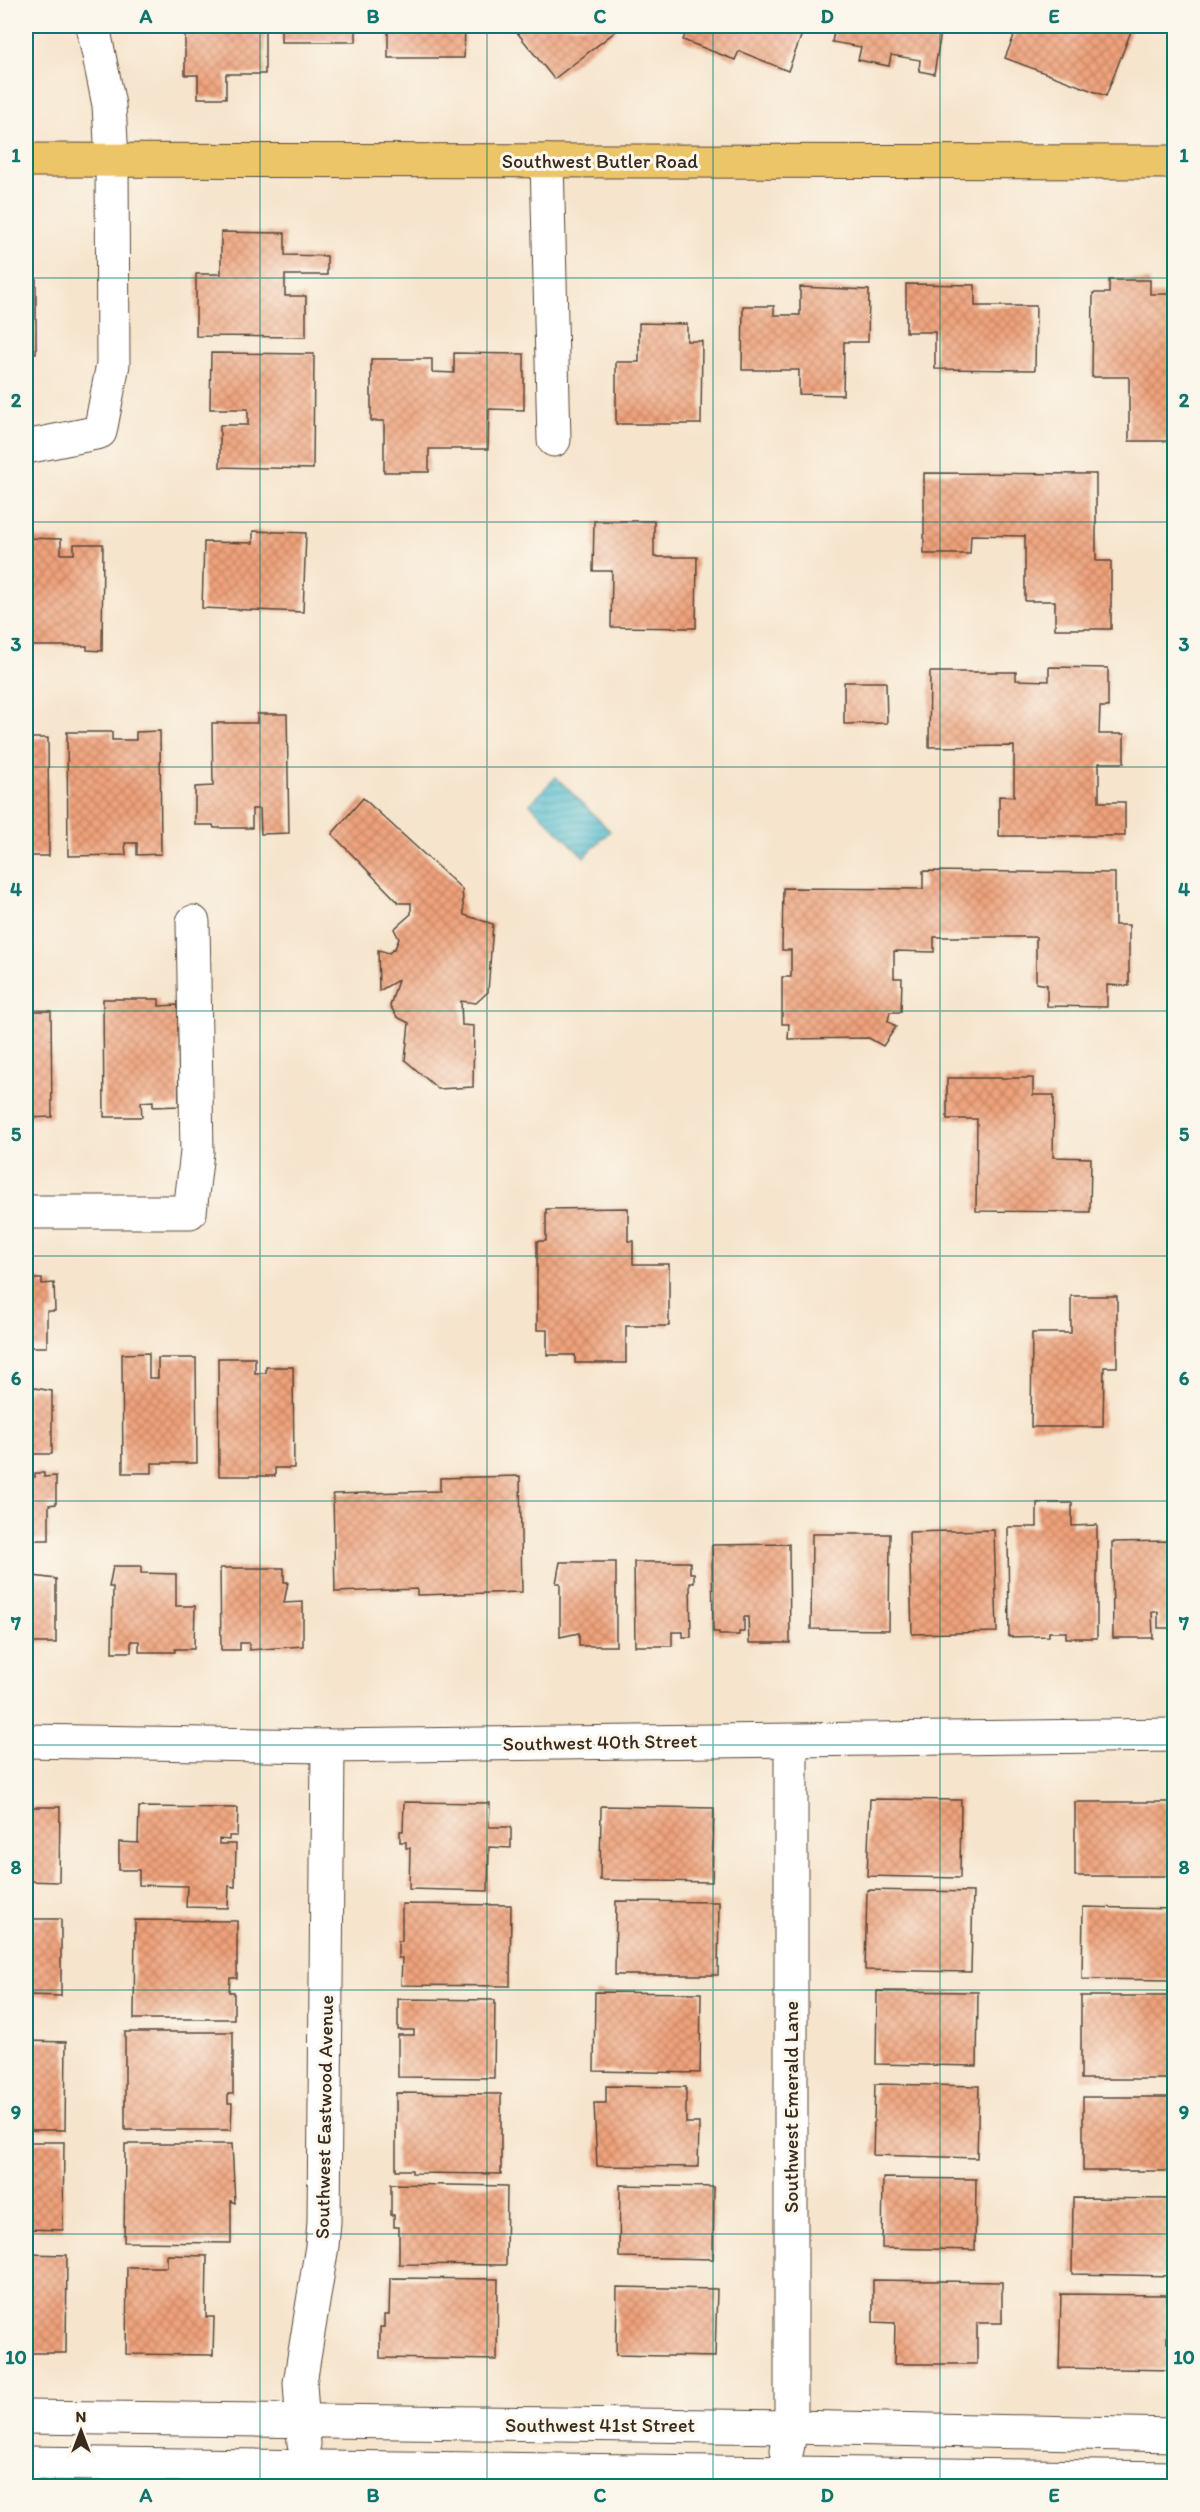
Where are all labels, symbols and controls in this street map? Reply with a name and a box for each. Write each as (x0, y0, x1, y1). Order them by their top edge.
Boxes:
text: A (139, 4, 153, 28)
text: B (367, 4, 380, 28)
text: C (594, 4, 607, 28)
text: D (820, 4, 834, 28)
text: E (1048, 4, 1060, 28)
text: 1 (11, 143, 21, 167)
text: 1 (1179, 143, 1189, 167)
street label: Southwest Butler Road (502, 149, 698, 173)
text: 2 (11, 388, 22, 412)
text: 2 (1179, 388, 1190, 412)
text: 3 (11, 632, 22, 656)
text: 3 (1179, 632, 1190, 656)
text: 4 (10, 877, 22, 901)
text: 4 (1178, 877, 1190, 901)
text: 5 (11, 1122, 22, 1146)
text: 5 (1179, 1122, 1190, 1146)
text: 6 (11, 1366, 22, 1390)
text: 6 (1179, 1366, 1190, 1390)
text: 7 (10, 1611, 21, 1635)
text: 7 (1178, 1611, 1189, 1635)
street label: Southwest 40th Street (502, 1728, 698, 1756)
text: 8 (11, 1855, 22, 1879)
text: 8 (1179, 1855, 1190, 1879)
street label: Southwest Eastwood Avenue (310, 1995, 338, 2239)
street label: Southwest Emerald Lane (779, 2001, 803, 2213)
text: 9 (11, 2100, 21, 2124)
text: 9 (1179, 2100, 1189, 2124)
text: 10 (5, 2345, 27, 2369)
text: 10 (1173, 2345, 1195, 2369)
north arrow (51, 2401, 111, 2461)
text: N (76, 2407, 86, 2426)
street label: Southwest 41st Street (505, 2413, 695, 2437)
text: A (139, 2483, 153, 2507)
text: B (367, 2483, 380, 2507)
text: C (594, 2483, 607, 2507)
text: D (820, 2483, 834, 2507)
text: E (1048, 2483, 1060, 2507)

